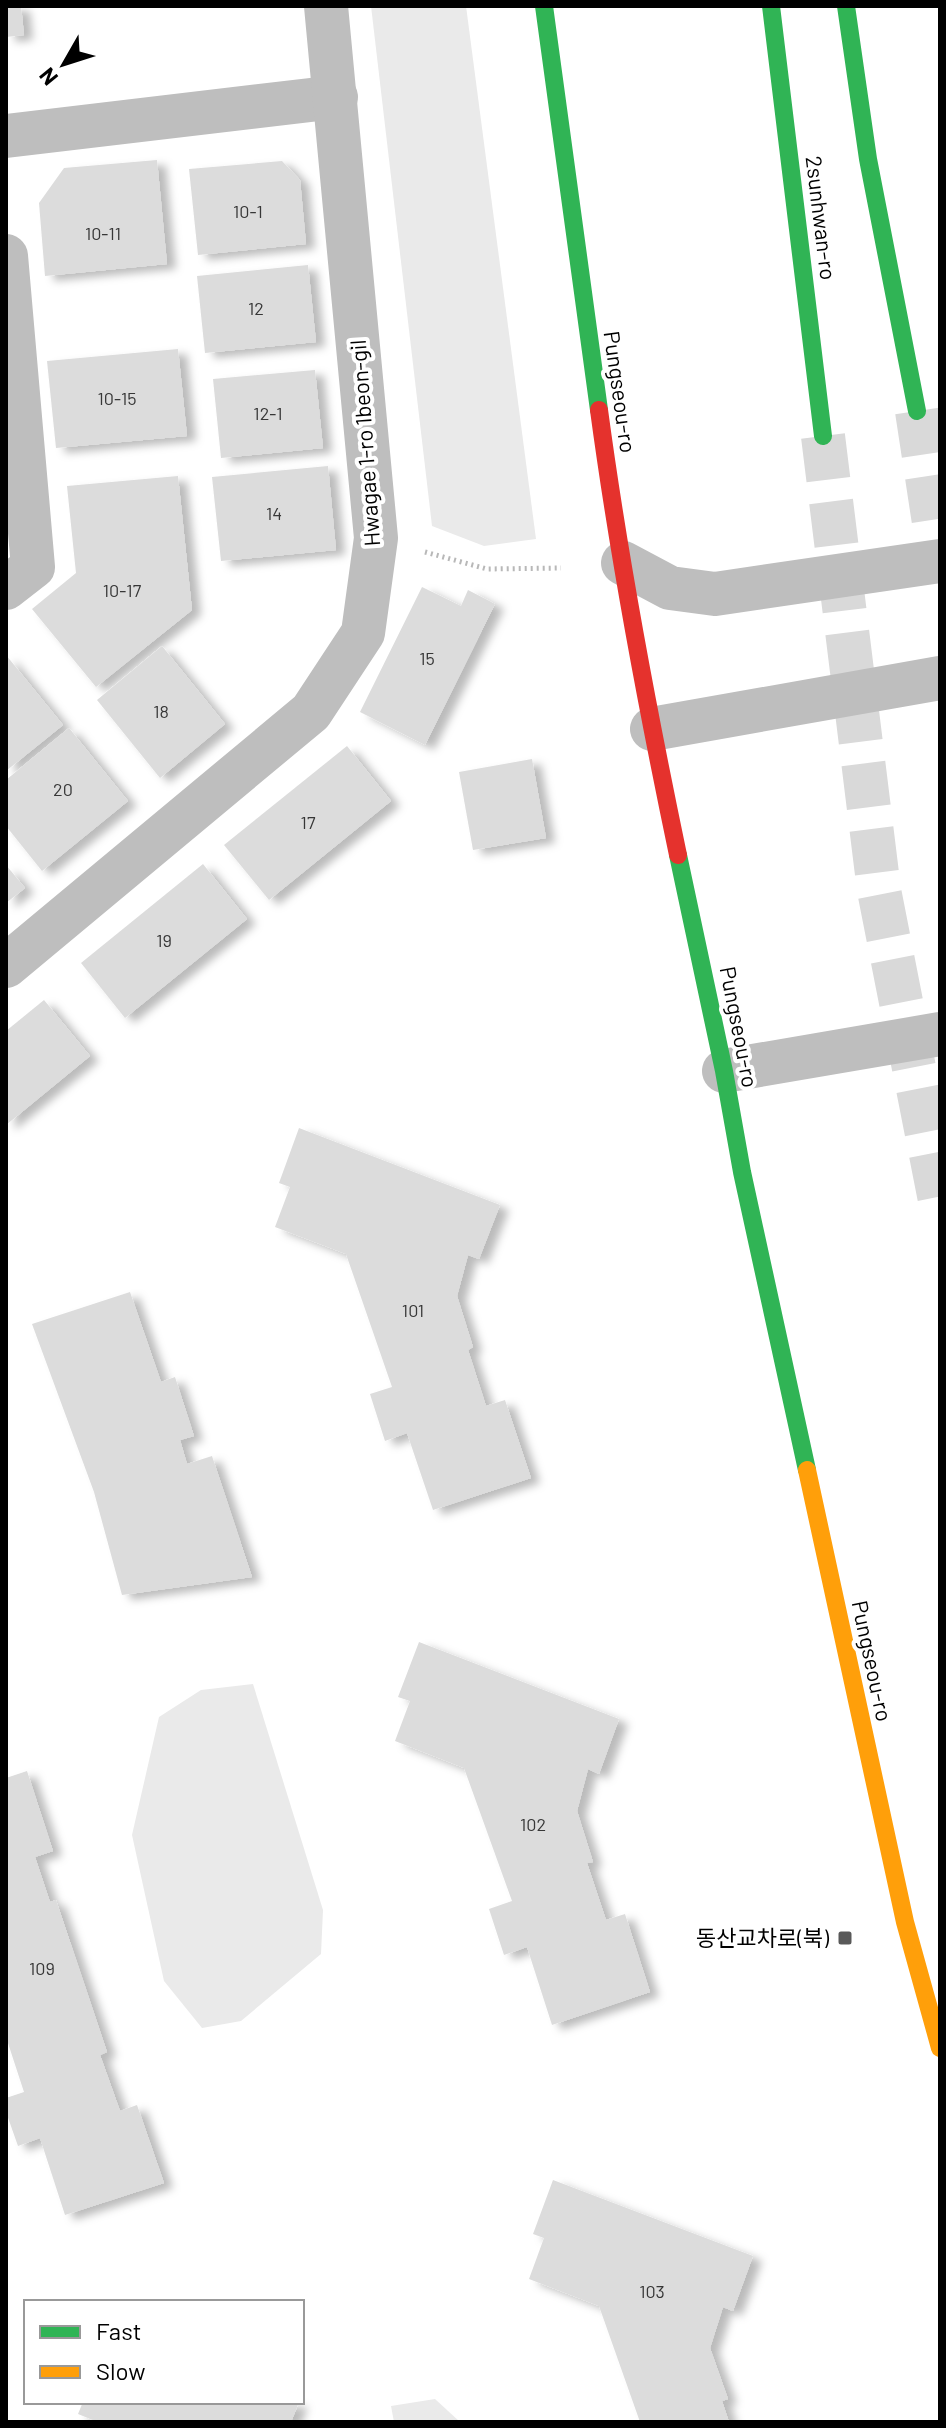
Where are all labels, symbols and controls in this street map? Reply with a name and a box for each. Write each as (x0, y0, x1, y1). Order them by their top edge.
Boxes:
north arrow (24, 24, 104, 104)
text: N (33, 63, 62, 91)
street label: 2sunhwan-ro (801, 154, 843, 281)
house number: 10-1 (233, 200, 263, 222)
house number: 10-11 (85, 222, 121, 244)
house number: 12 (248, 297, 264, 319)
street label: Pungseou-ro (600, 329, 642, 455)
street label: Hwagae 1-ro 1beon-gil (344, 339, 384, 547)
house number: 10-15 (97, 387, 137, 409)
house number: 12-1 (253, 402, 283, 424)
house number: 14 (266, 502, 282, 524)
house number: 10-17 (103, 579, 142, 601)
house number: 15 (419, 647, 435, 669)
house number: 18 (153, 700, 169, 722)
house number: 20 (53, 778, 73, 800)
house number: 17 (301, 811, 316, 833)
house number: 19 (156, 929, 172, 951)
street label: Pungseou-ro (715, 964, 764, 1090)
house number: 101 (402, 1299, 424, 1321)
street label: Pungseou-ro (847, 1598, 898, 1724)
house number: 102 (520, 1813, 546, 1835)
place label: 동산교차로(북) (696, 1924, 829, 1950)
marker: 동산교차로(북) (836, 1929, 854, 1947)
house number: 109 (29, 1957, 55, 1979)
house number: 103 (639, 2280, 665, 2302)
legend (24, 2300, 304, 2404)
text: Fast (96, 2316, 141, 2345)
text: Slow (96, 2356, 145, 2385)

